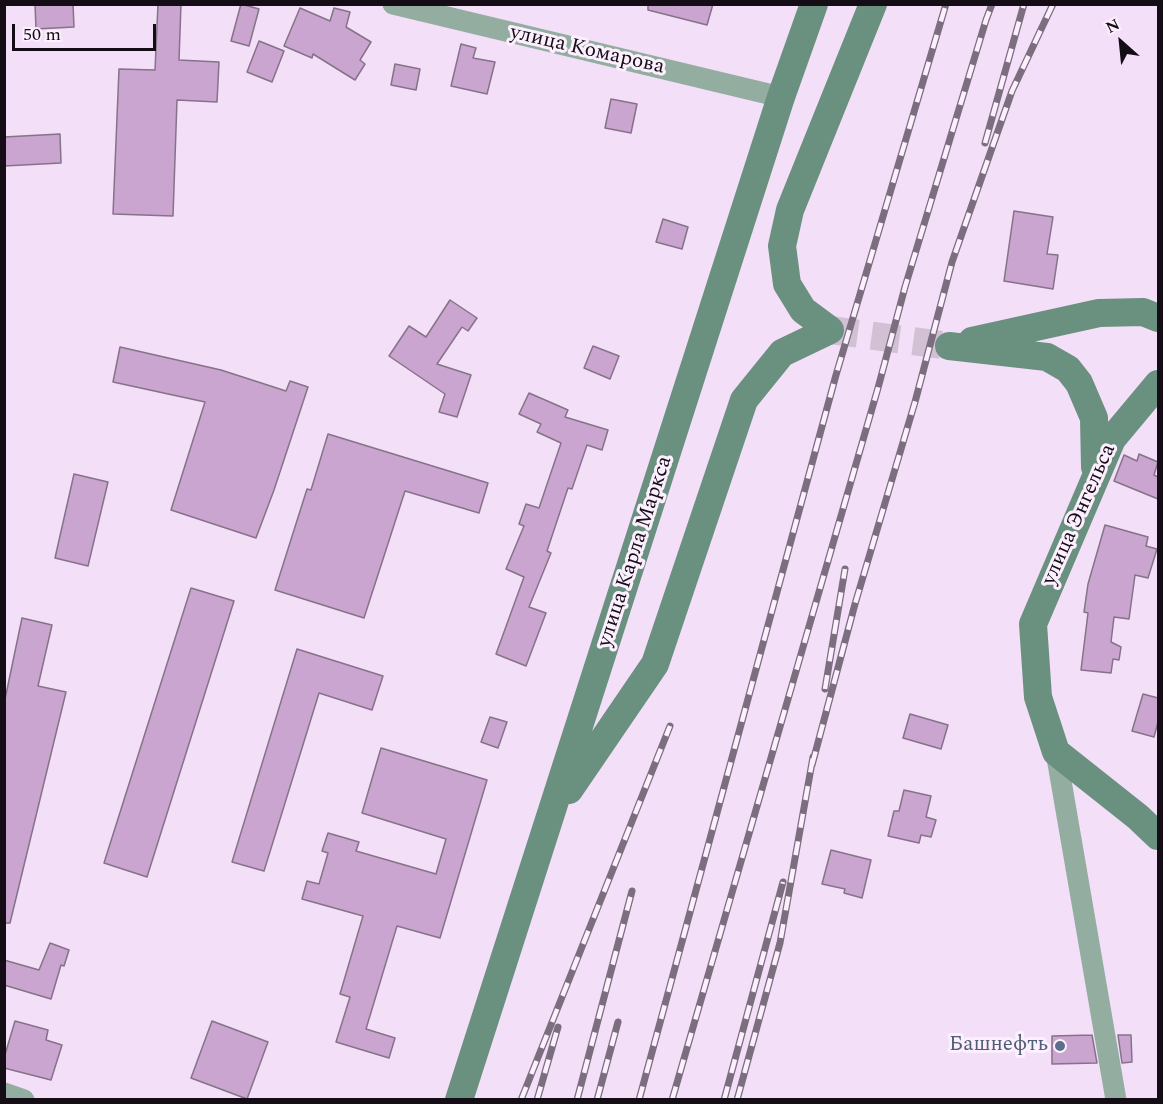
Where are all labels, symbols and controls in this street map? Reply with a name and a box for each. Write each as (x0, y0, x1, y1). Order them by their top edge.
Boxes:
scale bar (15, 12, 159, 50)
north arrow (1091, 12, 1151, 72)
text: N (1102, 12, 1124, 40)
text: 50 m (23, 21, 61, 48)
street label: улица Комарова (507, 21, 667, 81)
street label: улица Энгельса (1038, 441, 1122, 589)
street label: улица Карла Маркса (593, 453, 679, 651)
place label: Башнефть (949, 1033, 1048, 1059)
marker: Башнефть (1053, 1039, 1067, 1053)

